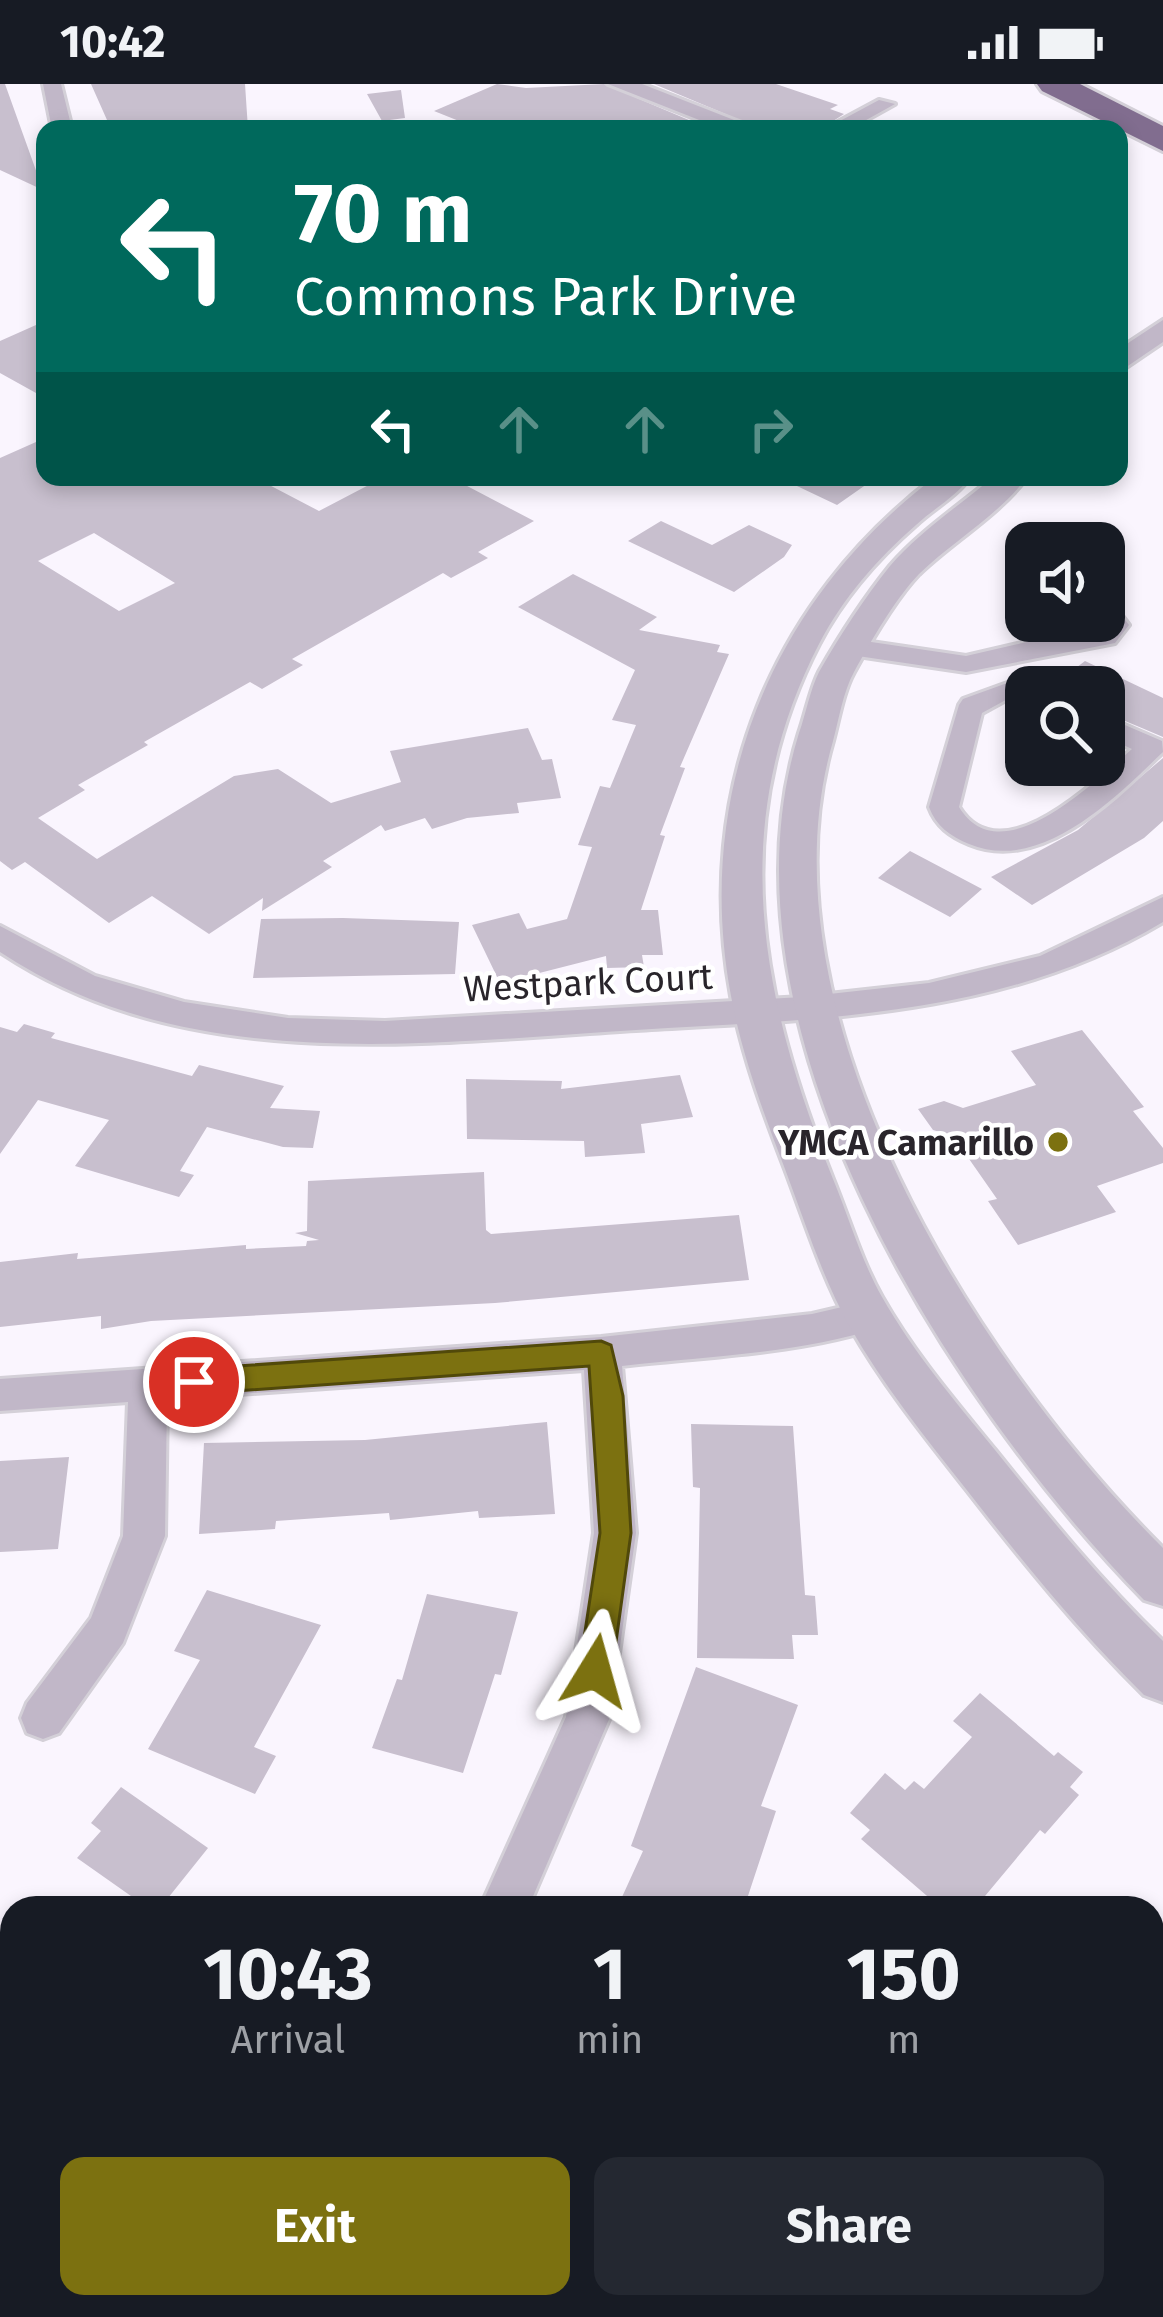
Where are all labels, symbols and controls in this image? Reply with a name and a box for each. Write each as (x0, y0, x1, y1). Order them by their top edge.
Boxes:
text: 10:42 (60, 15, 166, 69)
text: 70 m (294, 163, 472, 264)
icon: left (96, 168, 252, 324)
text: Commons Park Drive (294, 265, 797, 329)
icon: left (360, 396, 426, 462)
icon: ahead (486, 396, 552, 462)
icon: ahead (612, 396, 678, 462)
icon: right (738, 396, 804, 462)
map controls (1005, 522, 1125, 786)
button: sound (1005, 522, 1125, 642)
button: search (1005, 666, 1125, 786)
street label: Westpark Court (462, 954, 714, 1011)
place label: YMCA Camarillo (777, 1121, 1034, 1165)
marker: YMCA Camarillo (1045, 1129, 1071, 1155)
pin (143, 1331, 245, 1433)
icon: arrive (161, 1349, 227, 1415)
position arrow (532, 1608, 658, 1734)
text: 10:43 (203, 1932, 373, 2018)
text: 1 (593, 1932, 626, 2018)
text: 150 (847, 1932, 961, 2018)
text: Arrival (231, 2017, 345, 2063)
text: min (576, 2017, 643, 2063)
text: m (887, 2017, 920, 2063)
button: Exit (60, 2157, 570, 2295)
button: Share (594, 2157, 1104, 2295)

